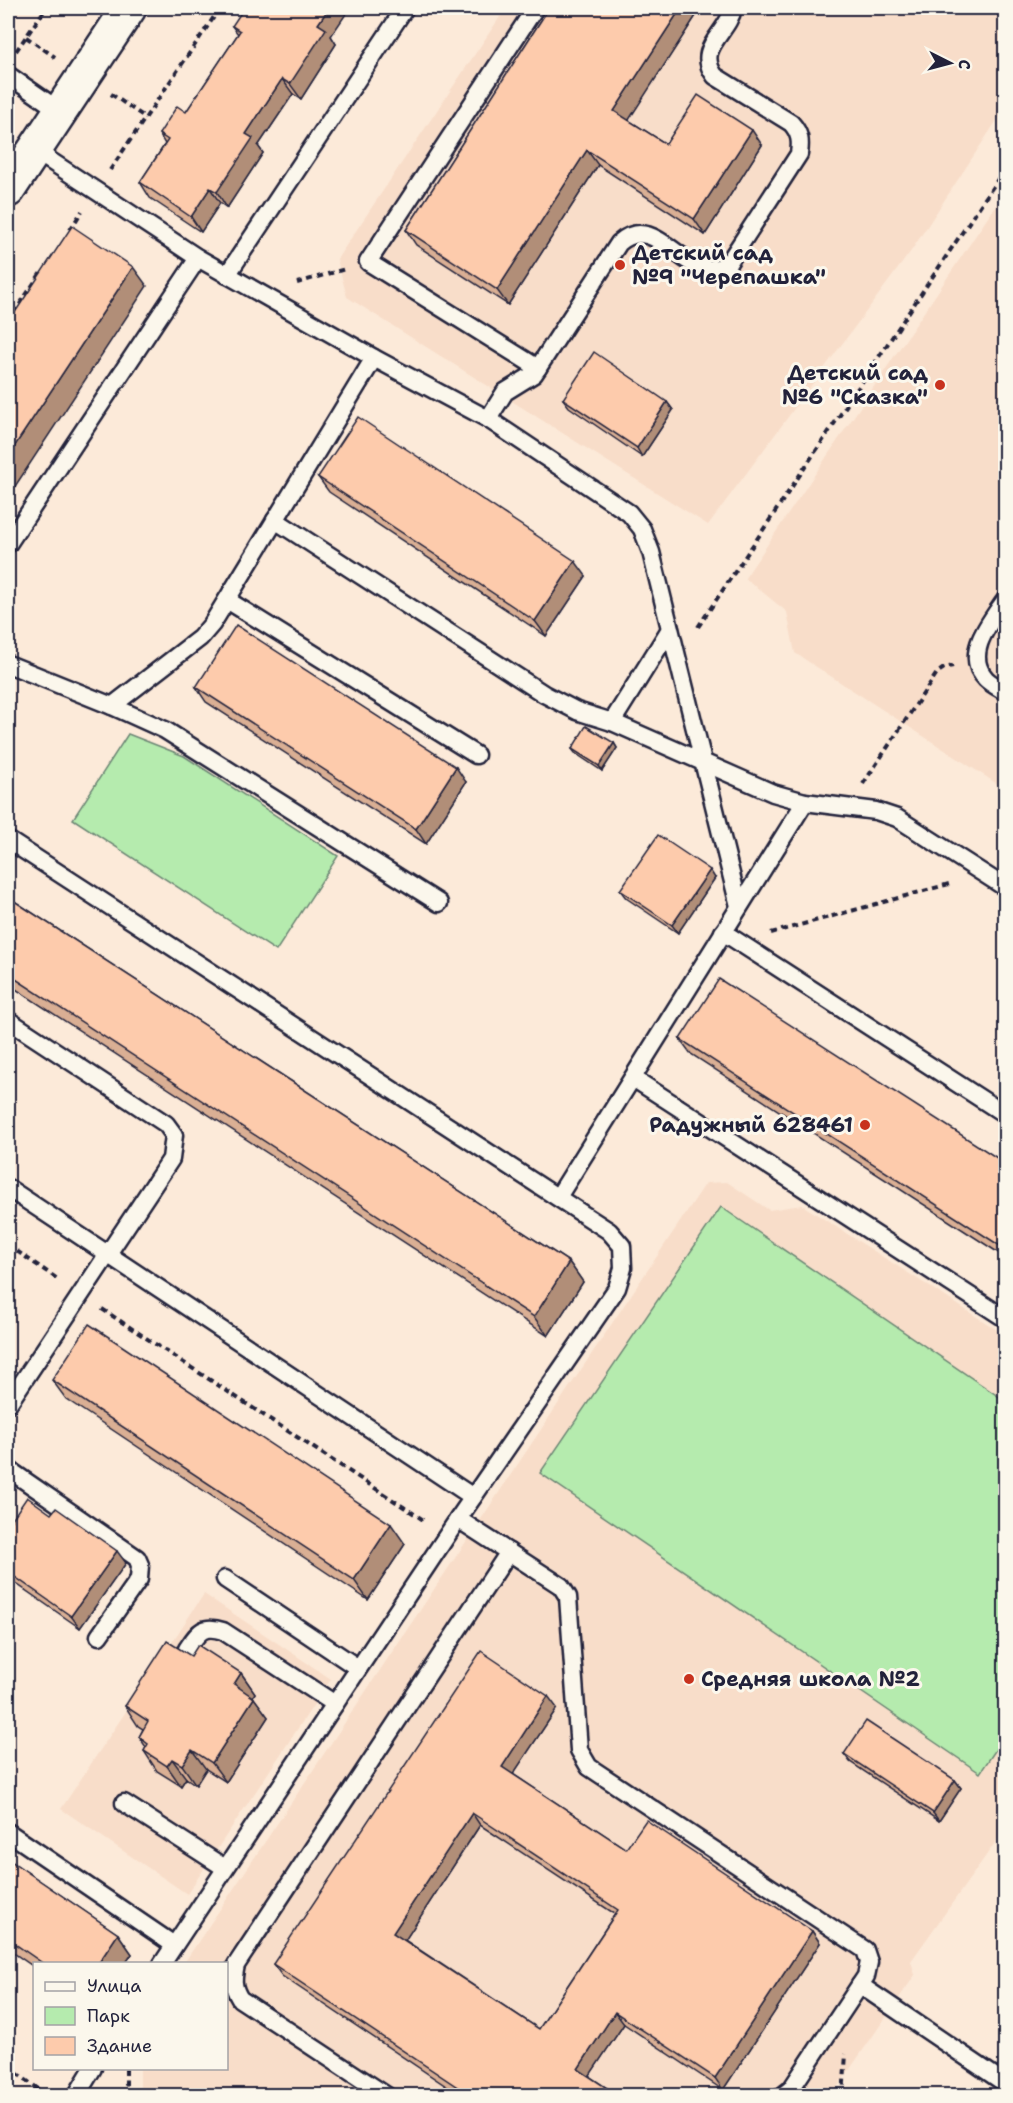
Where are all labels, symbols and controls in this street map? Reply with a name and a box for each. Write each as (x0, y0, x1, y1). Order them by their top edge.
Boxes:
north arrow (920, 33, 980, 93)
text: С (953, 59, 975, 71)
place label: Детский сад №9 "Черепашка" (632, 239, 826, 291)
marker: Детский сад №9 "Черепашка" (613, 258, 627, 272)
place label: Детский сад №6 "Сказка" (782, 359, 928, 411)
marker: Детский сад №6 "Сказка" (933, 378, 947, 392)
place label: Радужный 628461 (649, 1111, 853, 1139)
marker: Радужный 628461 (858, 1118, 872, 1132)
place label: Средняя школа №2 (701, 1665, 920, 1693)
marker: Средняя школа №2 (682, 1672, 696, 1686)
legend (33, 1962, 228, 2070)
text: Улица (87, 1974, 141, 1998)
text: Парк (87, 2004, 130, 2028)
text: Здание (87, 2034, 152, 2058)

